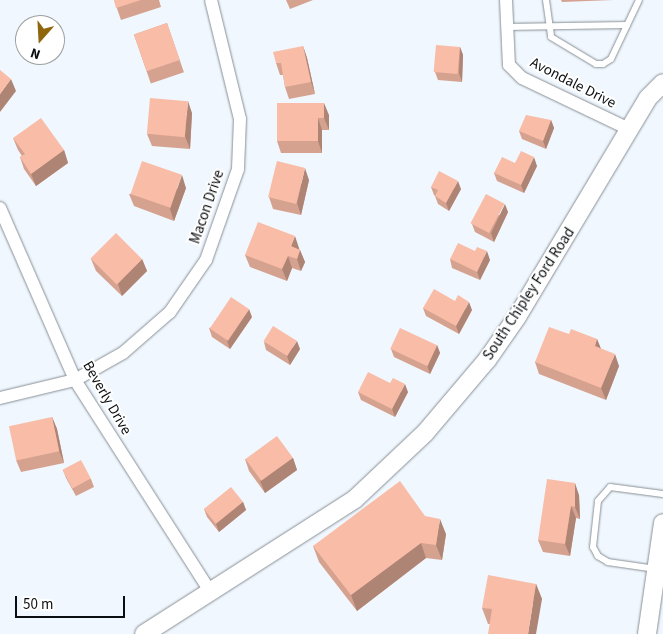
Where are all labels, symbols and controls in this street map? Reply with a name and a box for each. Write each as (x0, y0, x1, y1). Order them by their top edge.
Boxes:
north arrow (15, 15, 65, 65)
text: N (28, 42, 43, 64)
street label: Avondale Drive (527, 54, 619, 112)
street label: Macon Drive (186, 168, 228, 246)
street label: South Chipley Ford Road (479, 224, 579, 364)
street label: Beverly Drive (79, 358, 135, 438)
scale bar (18, 586, 128, 618)
text: 50 m (23, 594, 53, 615)

